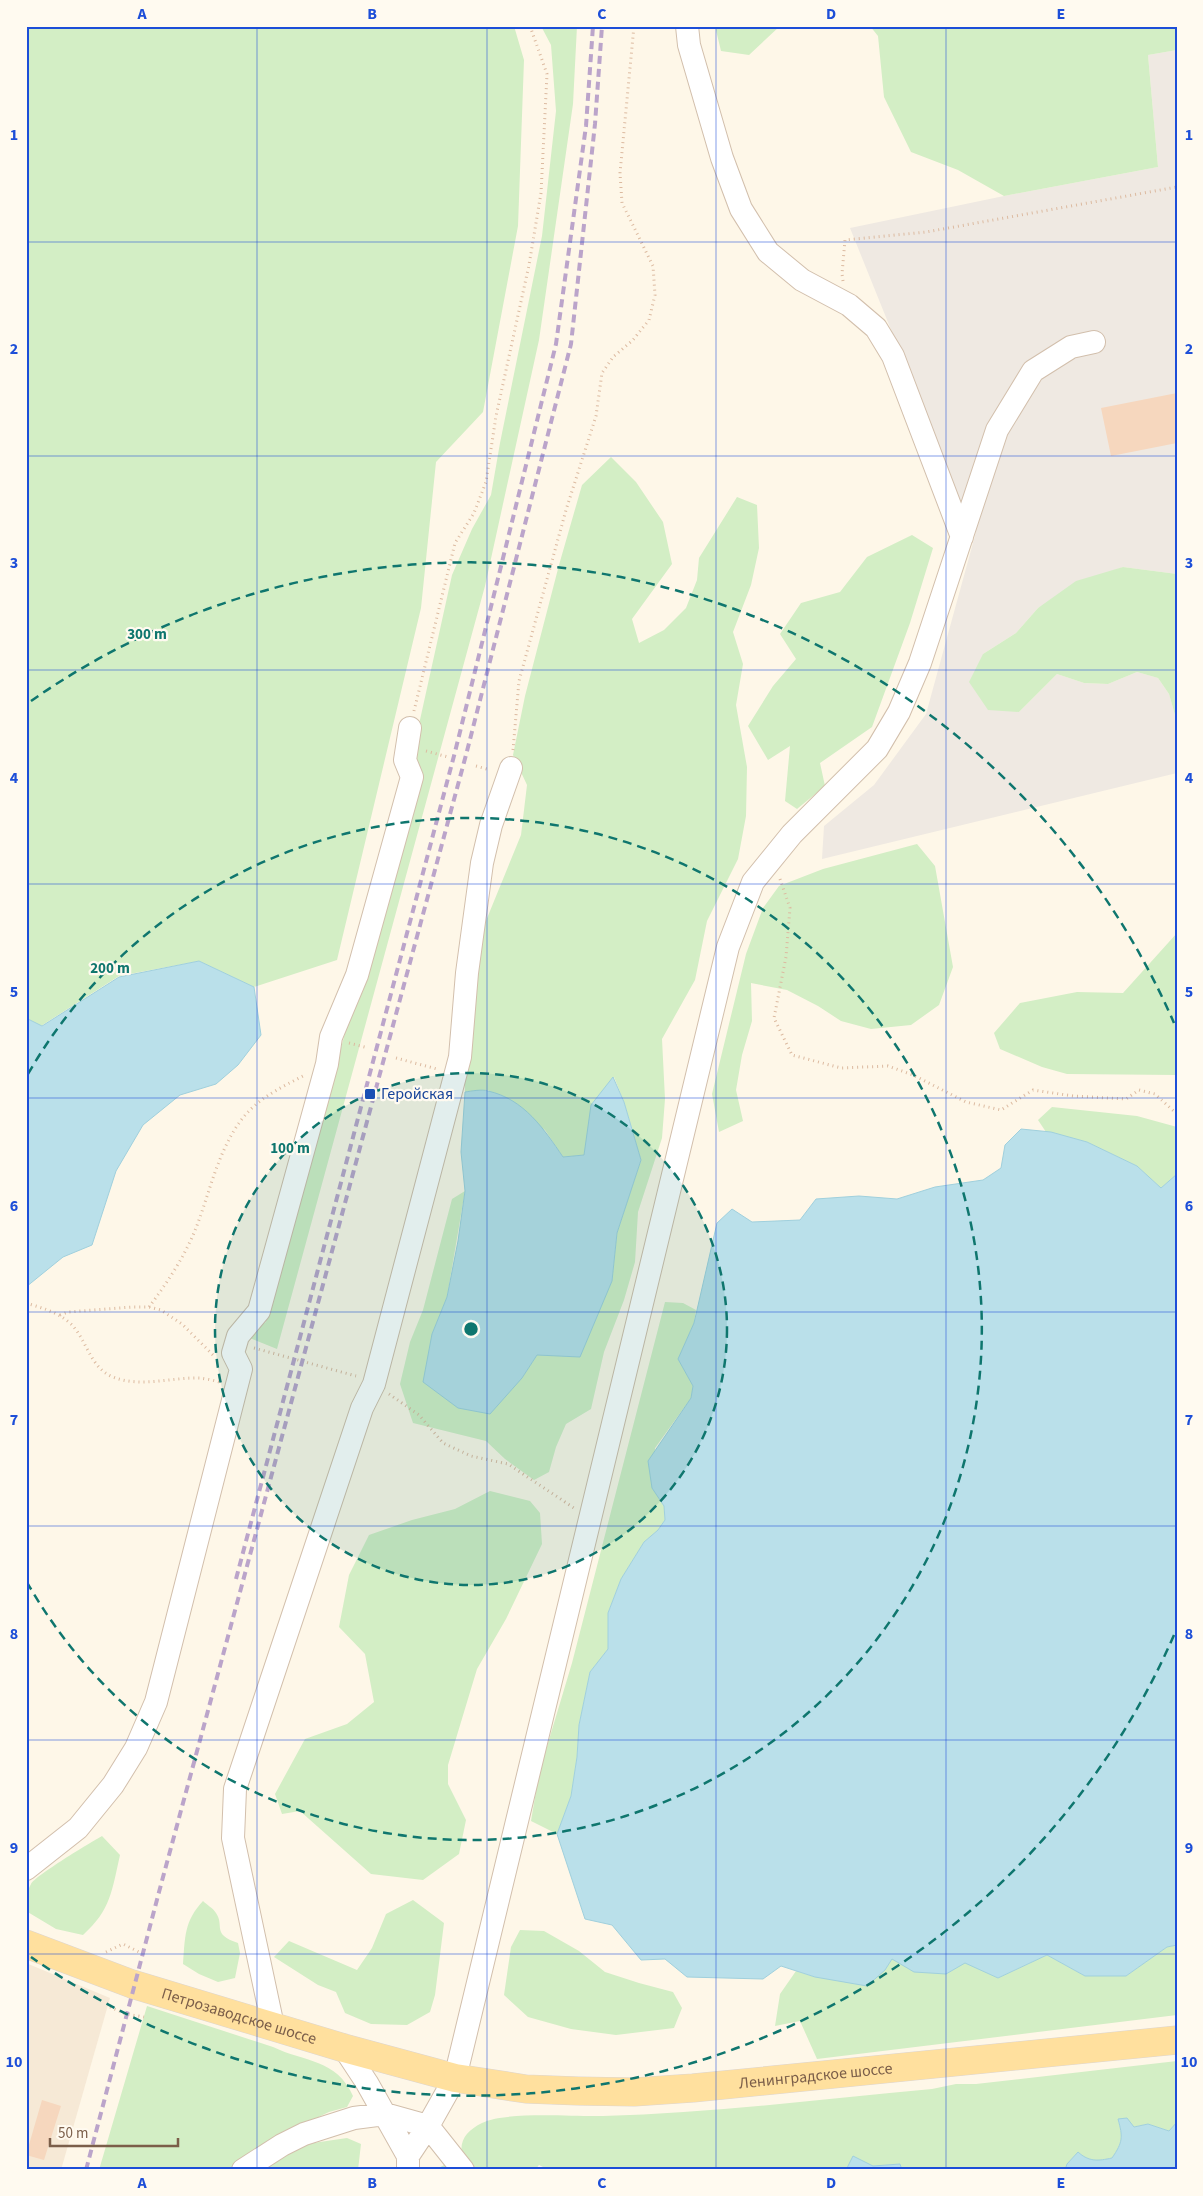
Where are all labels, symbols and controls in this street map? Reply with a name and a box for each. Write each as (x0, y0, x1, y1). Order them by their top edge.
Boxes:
text: A (136, 3, 147, 25)
text: B (367, 3, 377, 25)
text: C (597, 3, 607, 25)
text: D (826, 3, 836, 25)
text: E (1057, 3, 1065, 25)
text: 1 (10, 124, 18, 146)
text: 1 (1185, 124, 1193, 146)
text: 2 (10, 338, 18, 360)
text: 2 (1185, 338, 1193, 360)
text: 3 (10, 552, 18, 574)
text: 3 (1185, 552, 1193, 574)
text: 300 m (127, 624, 167, 645)
text: 4 (10, 767, 19, 789)
text: 4 (1185, 767, 1194, 789)
text: 200 m (90, 958, 130, 979)
text: 5 (10, 981, 18, 1003)
text: 5 (1185, 981, 1193, 1003)
place label: Геройская (381, 1083, 453, 1105)
marker: Геройская (363, 1087, 377, 1101)
text: 100 m (270, 1138, 310, 1159)
text: 6 (10, 1195, 18, 1217)
text: 6 (1185, 1195, 1193, 1217)
centre of rings (462, 1320, 480, 1338)
text: 7 (10, 1409, 18, 1431)
text: 7 (1185, 1409, 1193, 1431)
text: 8 (10, 1623, 18, 1645)
text: 8 (1185, 1623, 1193, 1645)
text: 9 (10, 1837, 18, 1859)
text: 9 (1185, 1837, 1193, 1859)
street label: Петрозаводское шоссе (159, 1983, 319, 2050)
text: 10 (6, 2051, 22, 2073)
text: 10 (1181, 2051, 1197, 2073)
street label: Ленинградское шоссе (738, 2057, 894, 2094)
scale bar (50, 2116, 178, 2148)
text: 50 m (58, 2123, 88, 2144)
text: A (136, 2172, 147, 2194)
text: B (367, 2172, 377, 2194)
text: C (597, 2172, 607, 2194)
text: D (826, 2172, 836, 2194)
text: E (1057, 2172, 1065, 2194)

